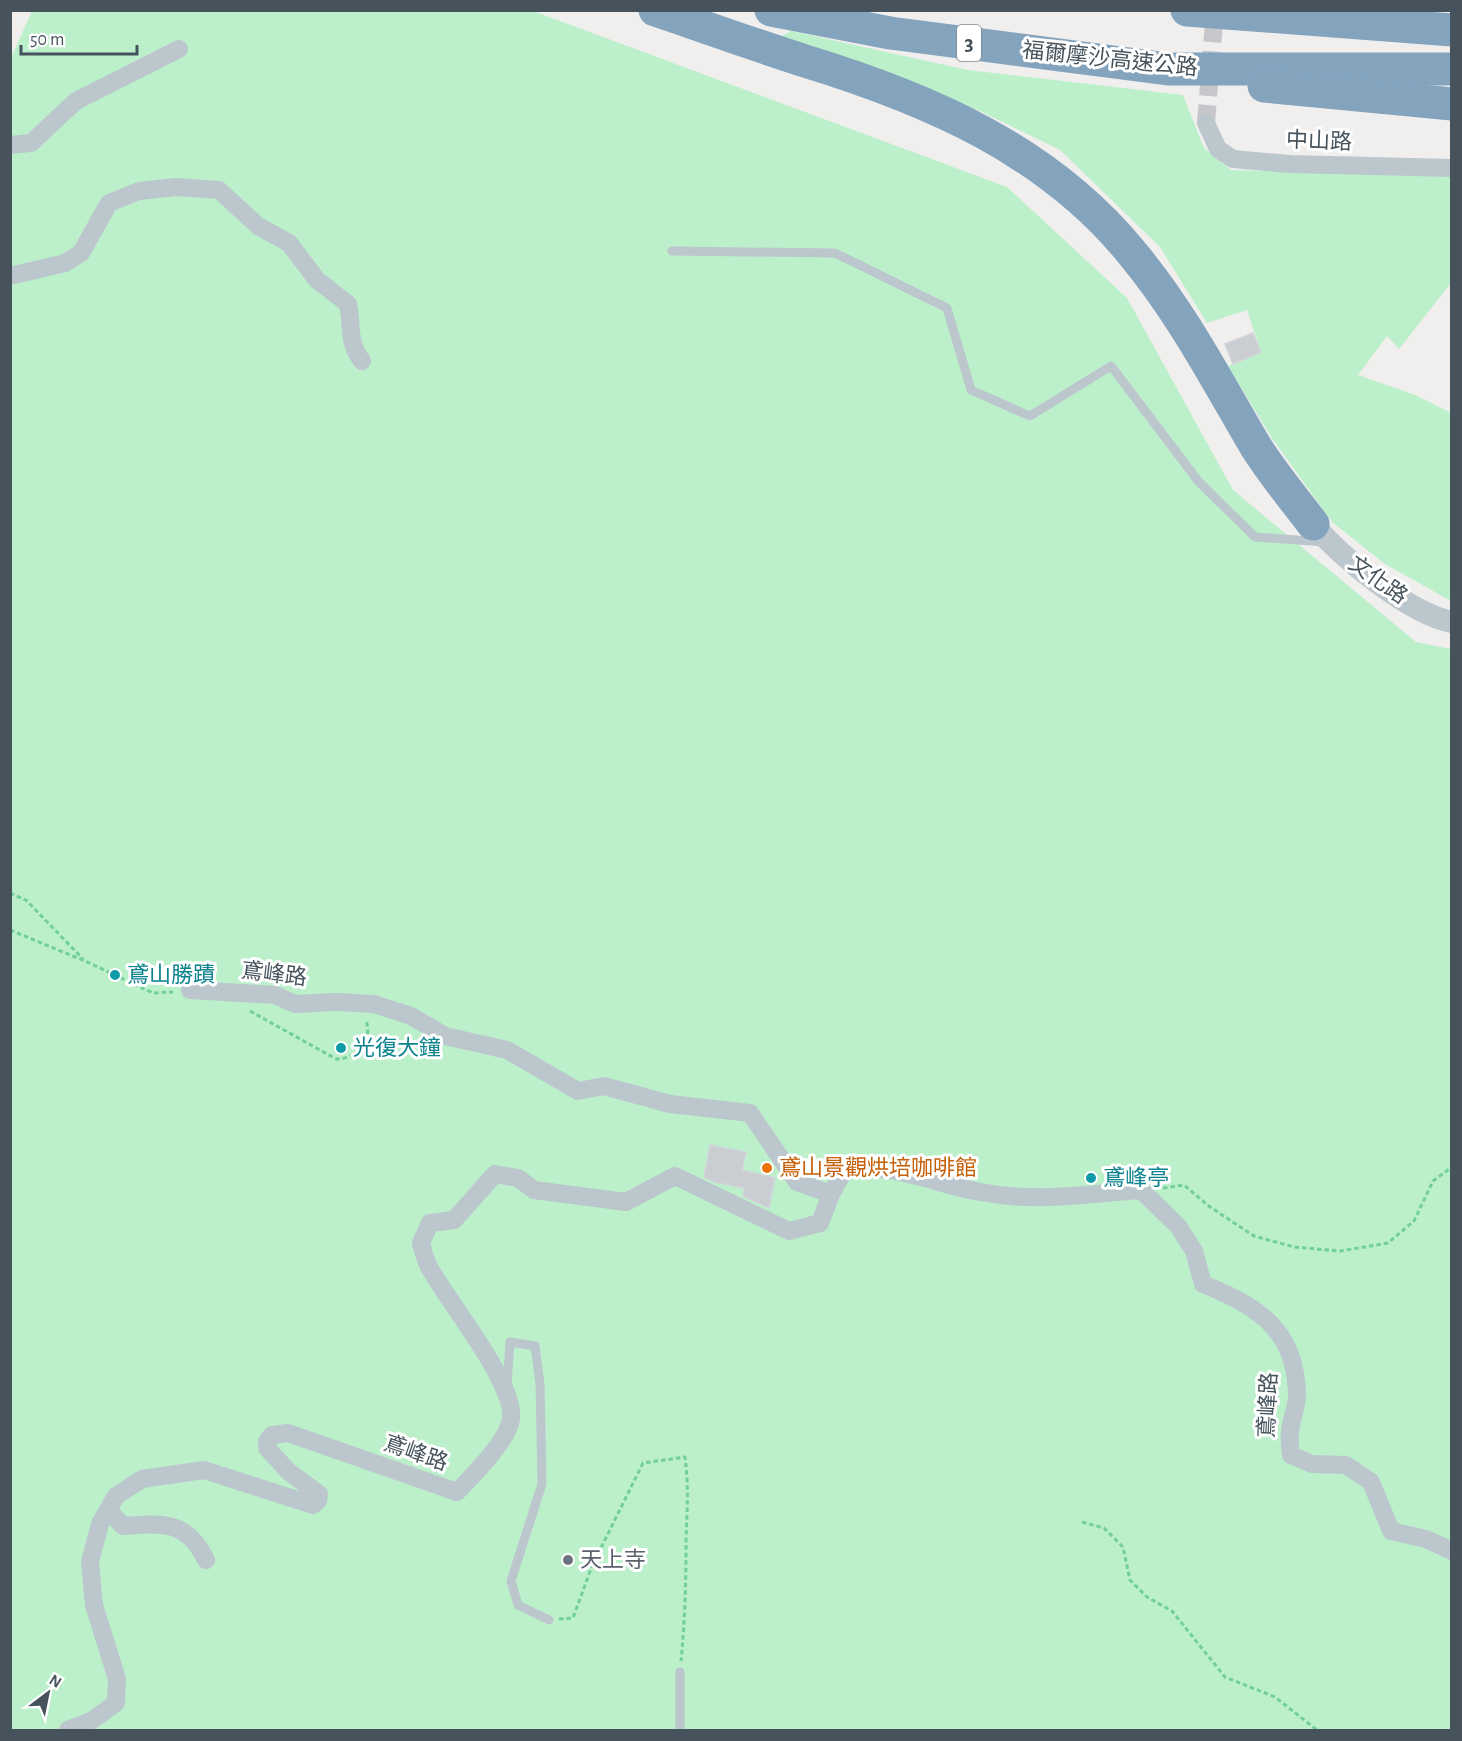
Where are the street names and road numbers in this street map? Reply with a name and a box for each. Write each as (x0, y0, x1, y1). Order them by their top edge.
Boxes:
road number: 3 (957, 25, 981, 61)
street label: 福爾摩沙高速公路 (1021, 38, 1199, 79)
street label: 中山路 (1286, 128, 1352, 153)
street label: 文化路 (1345, 551, 1412, 608)
street label: 鳶峰路 (240, 958, 308, 989)
street label: 鳶峰路 (1254, 1371, 1281, 1439)
street label: 鳶峰路 (381, 1431, 451, 1474)

